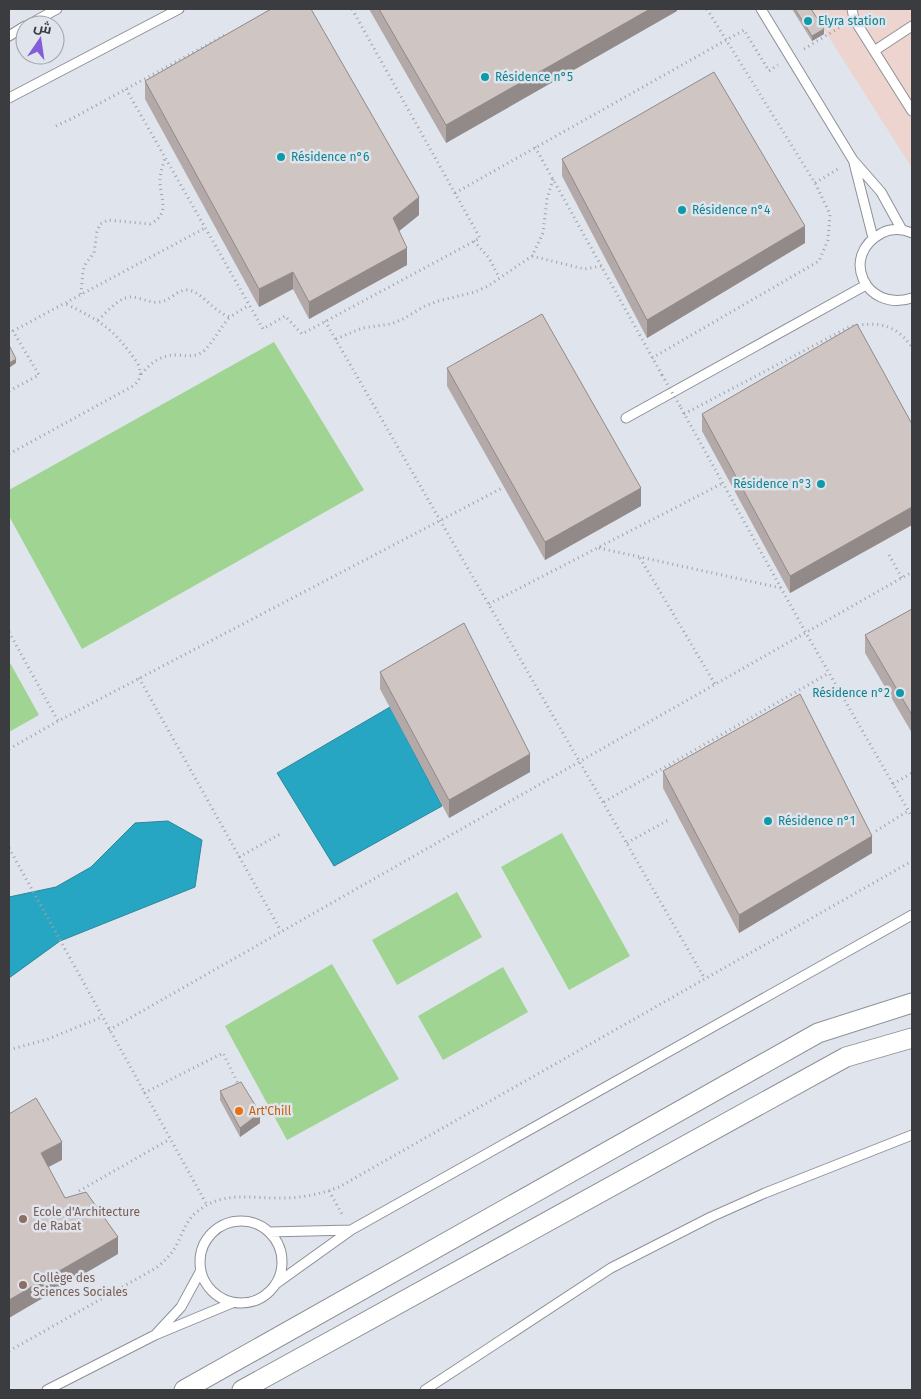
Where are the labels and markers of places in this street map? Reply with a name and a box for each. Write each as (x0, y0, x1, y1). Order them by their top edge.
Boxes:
place label: Elyra station (818, 14, 886, 28)
marker: Elyra station (802, 15, 814, 27)
place label: Résidence n°5 (495, 70, 573, 84)
marker: Résidence n°5 (479, 71, 491, 83)
place label: Résidence n°6 (291, 150, 369, 164)
marker: Résidence n°6 (275, 151, 287, 163)
place label: Résidence n°4 (692, 203, 771, 217)
marker: Résidence n°4 (676, 204, 688, 216)
place label: Résidence n°3 (733, 477, 811, 491)
marker: Résidence n°3 (815, 478, 827, 490)
place label: Résidence n°2 (812, 686, 890, 700)
marker: Résidence n°2 (894, 687, 906, 699)
place label: Résidence n°1 (778, 814, 855, 828)
marker: Résidence n°1 (762, 815, 774, 827)
place label: Art'Chill (249, 1104, 292, 1118)
marker: Art'Chill (233, 1105, 245, 1117)
place label: Ecole d'Architecture de Rabat (33, 1205, 140, 1233)
marker: Ecole d'Architecture de Rabat (17, 1213, 29, 1225)
place label: Collège des Sciences Sociales (33, 1271, 128, 1299)
marker: Collège des Sciences Sociales (17, 1279, 29, 1291)

